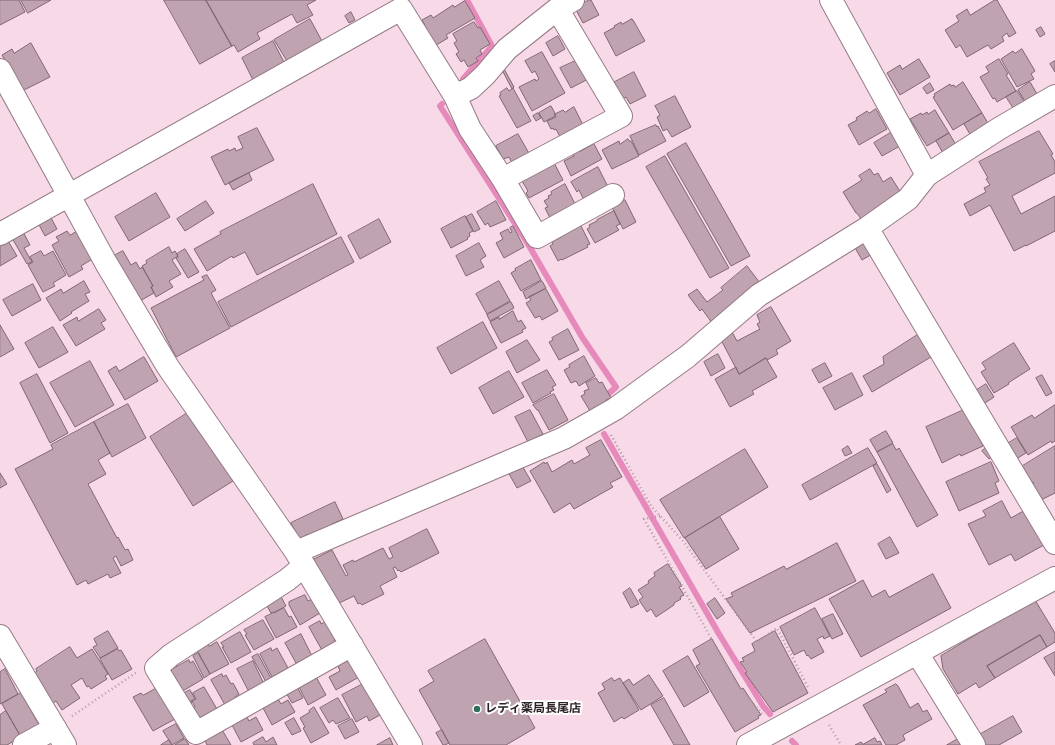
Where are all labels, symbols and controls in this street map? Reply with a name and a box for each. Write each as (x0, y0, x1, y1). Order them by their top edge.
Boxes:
place label: レディ薬局長尾店 (485, 702, 581, 716)
marker: レディ薬局長尾店 (472, 704, 482, 714)

